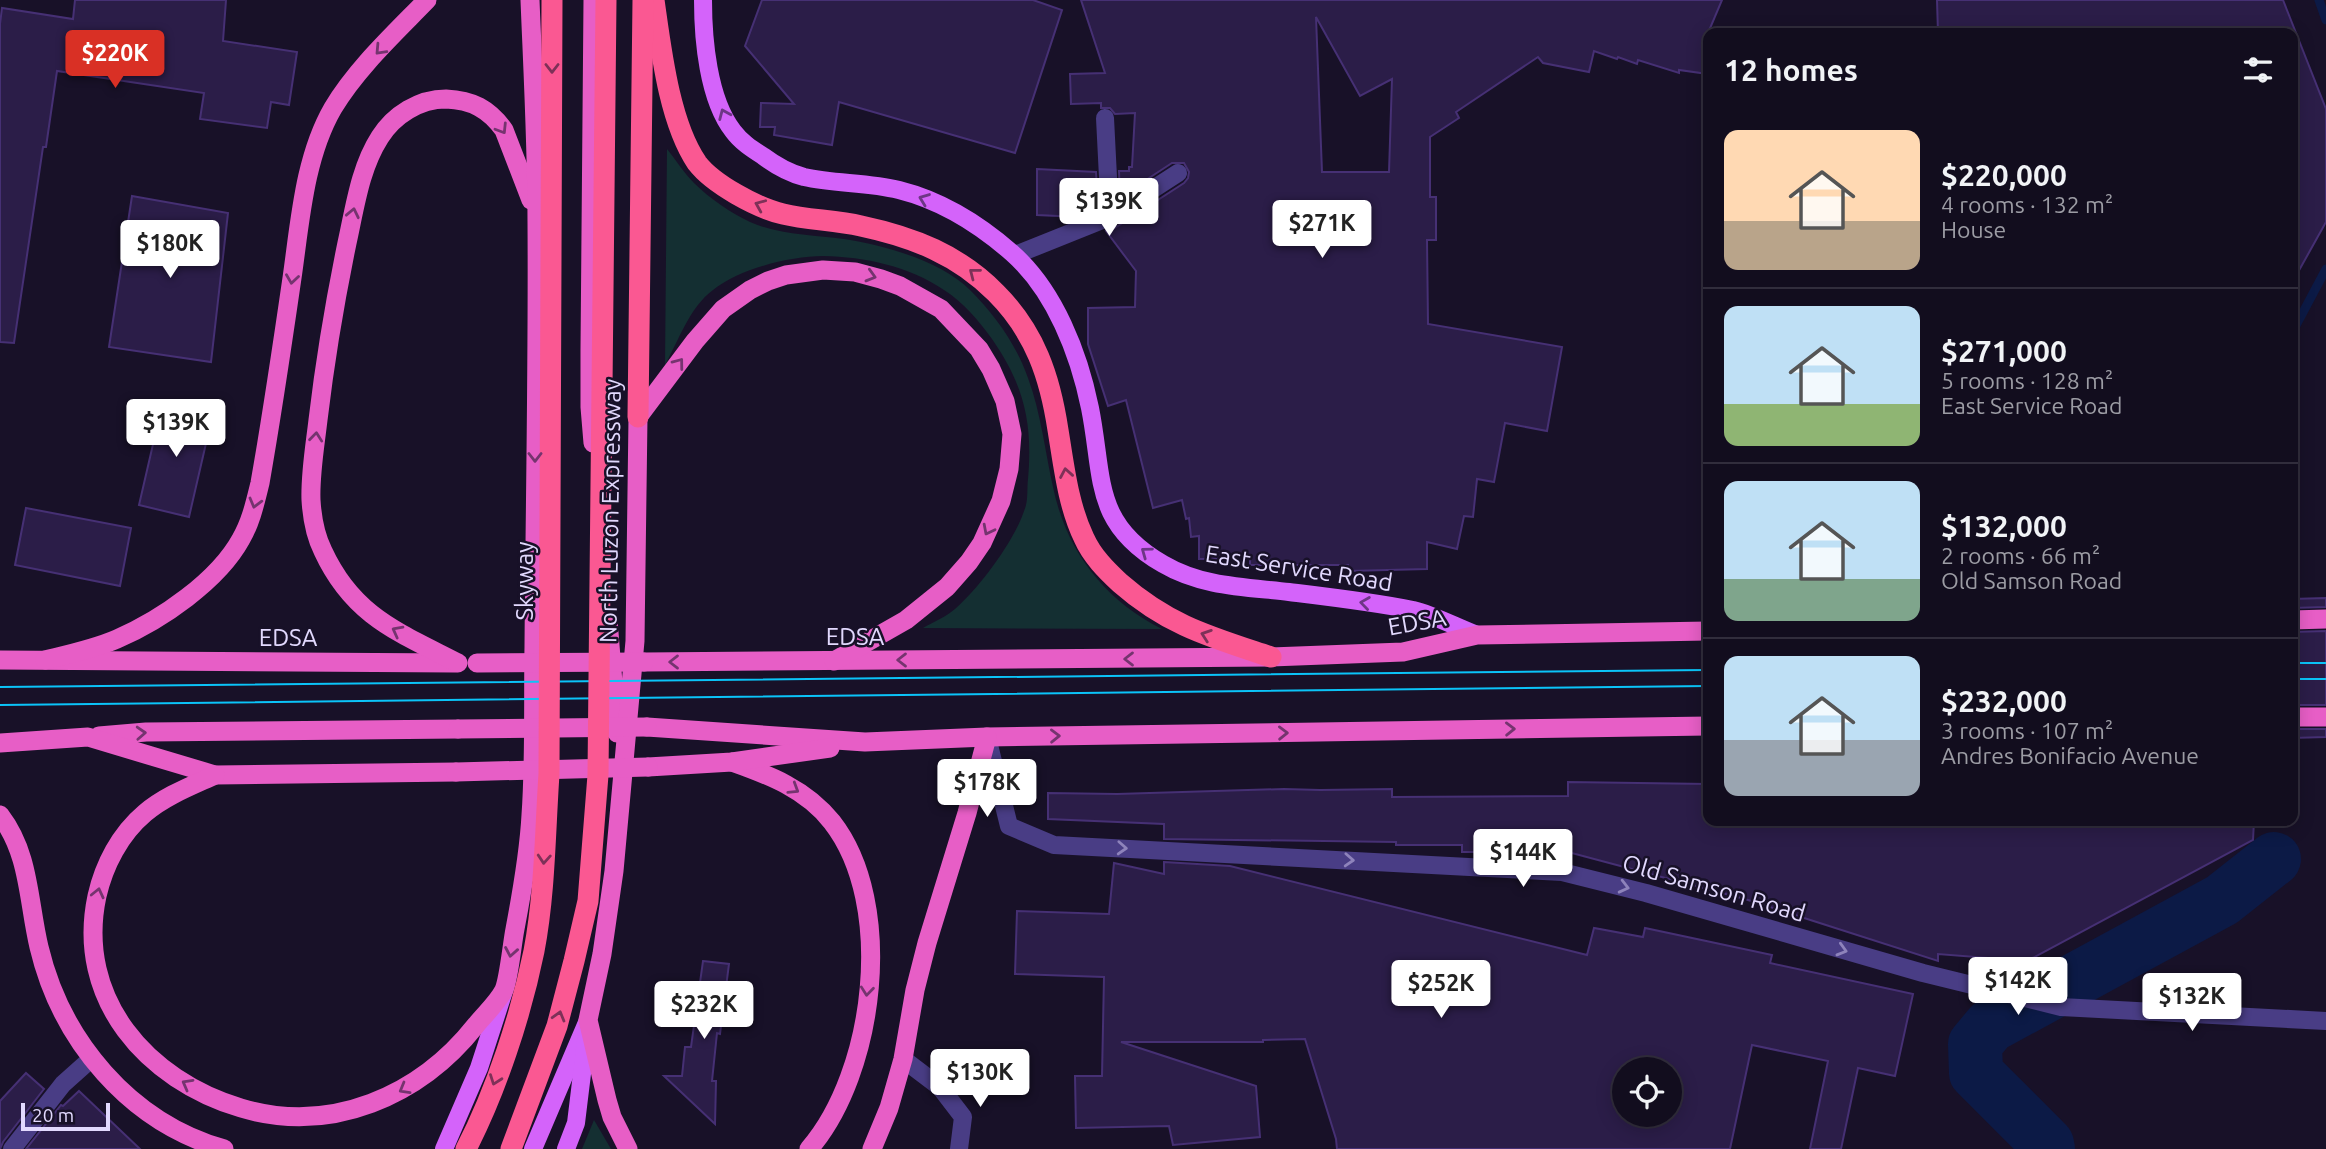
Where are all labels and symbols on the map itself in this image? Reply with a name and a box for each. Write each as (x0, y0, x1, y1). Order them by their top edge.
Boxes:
pin: $220K (66, 31, 164, 90)
one-way arrow (376, 42, 388, 55)
one-way arrow (544, 63, 560, 74)
one-way arrow (719, 109, 733, 121)
one-way arrow (493, 121, 506, 134)
pin: $139K (1060, 178, 1158, 238)
one-way arrow (918, 193, 931, 207)
one-way arrow (754, 199, 767, 213)
pin: $271K (1273, 201, 1371, 260)
one-way arrow (345, 207, 360, 219)
pin: $180K (121, 220, 219, 280)
one-way arrow (865, 268, 877, 283)
one-way arrow (969, 268, 982, 281)
one-way arrow (284, 273, 299, 285)
one-way arrow (671, 358, 683, 370)
street label: North Luzon Expressway (594, 378, 626, 643)
pin: $139K (127, 400, 225, 459)
one-way arrow (309, 432, 324, 443)
one-way arrow (527, 452, 543, 463)
one-way arrow (1059, 467, 1074, 479)
one-way arrow (248, 497, 263, 509)
one-way arrow (983, 523, 997, 535)
street label: East Service Road (1203, 540, 1395, 596)
street label: Skyway (511, 541, 538, 621)
one-way arrow (1141, 548, 1154, 561)
one-way arrow (1359, 596, 1370, 611)
street label: EDSA (1386, 604, 1449, 640)
street label: EDSA (826, 623, 885, 650)
street label: EDSA (259, 624, 318, 651)
one-way arrow (392, 626, 405, 639)
one-way arrow (1201, 629, 1213, 643)
one-way arrow (1123, 651, 1134, 666)
one-way arrow (896, 652, 906, 668)
one-way arrow (668, 654, 679, 670)
one-way arrow (1505, 722, 1516, 737)
one-way arrow (1278, 725, 1289, 741)
one-way arrow (136, 726, 147, 741)
one-way arrow (1051, 728, 1061, 744)
pin: $178K (938, 760, 1036, 819)
one-way arrow (786, 781, 799, 794)
pin: $144K (1474, 830, 1572, 889)
one-way arrow (1117, 841, 1128, 856)
street label: Old Samson Road (1619, 849, 1809, 927)
one-way arrow (1344, 853, 1355, 868)
one-way arrow (536, 854, 551, 865)
one-way arrow (1617, 879, 1629, 893)
one-way arrow (90, 887, 104, 899)
one-way arrow (1836, 941, 1848, 956)
one-way arrow (504, 946, 519, 958)
pin: $142K (1969, 958, 2067, 1017)
pin: $252K (1392, 960, 1490, 1020)
pin: $132K (2143, 974, 2241, 1033)
pin: $232K (655, 982, 753, 1041)
one-way arrow (860, 985, 875, 997)
one-way arrow (551, 1010, 566, 1022)
pin: $130K (931, 1050, 1029, 1109)
one-way arrow (489, 1074, 503, 1086)
one-way arrow (182, 1079, 194, 1092)
one-way arrow (398, 1081, 411, 1094)
scale bar (21, 1100, 110, 1132)

